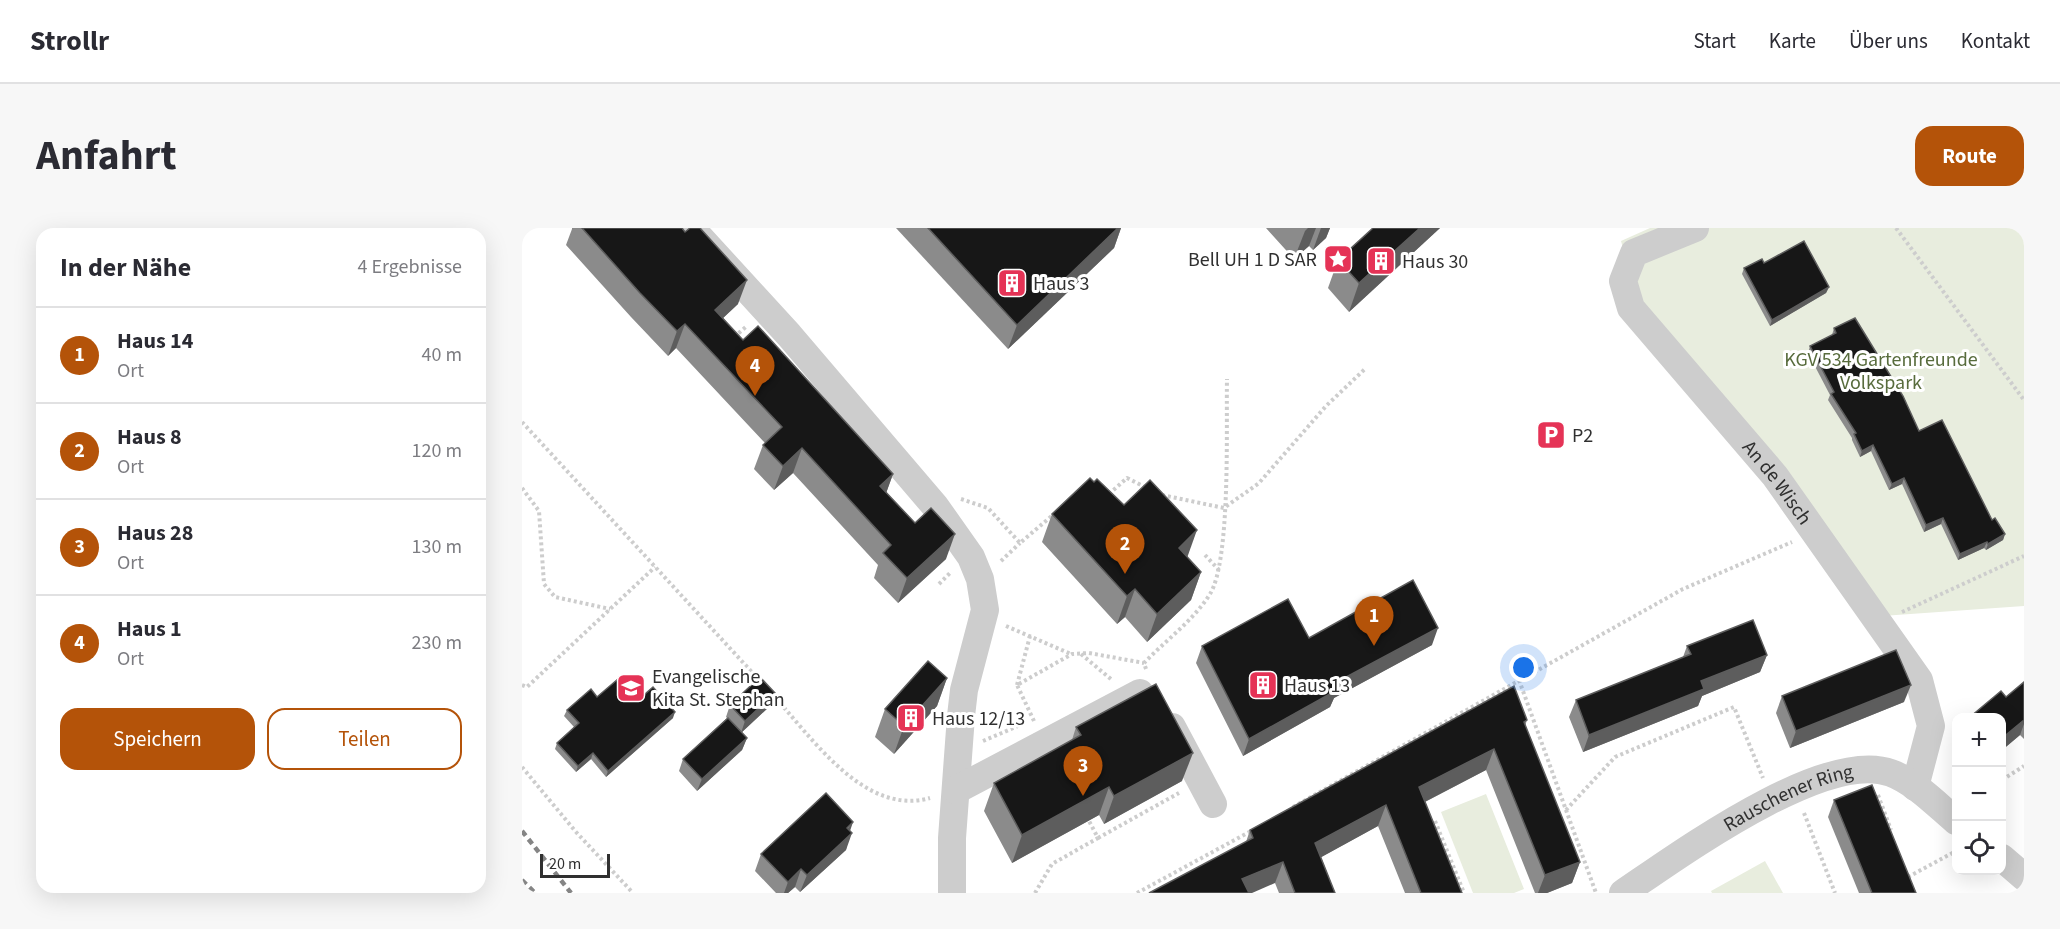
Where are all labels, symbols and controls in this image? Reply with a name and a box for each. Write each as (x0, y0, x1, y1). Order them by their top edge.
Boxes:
text: Strollr (30, 21, 109, 61)
text: Start (1693, 26, 1736, 56)
text: Karte (1769, 26, 1816, 56)
text: Über uns (1849, 26, 1928, 56)
text: Kontakt (1961, 26, 2030, 56)
text: Anfahrt (36, 126, 177, 186)
button: Route (1915, 126, 2024, 186)
place icon: Bell UH 1 D SAR (1322, 243, 1354, 275)
building icon: Haus 30 (1365, 245, 1397, 277)
place label: Bell UH 1 D SAR (1188, 246, 1317, 274)
place label: Haus 30 (1402, 248, 1468, 276)
text: In der Nähe (60, 249, 191, 286)
text: 4 Ergebnisse (357, 253, 462, 281)
building icon: Haus 3 (996, 267, 1028, 299)
place label: Haus 3 (1033, 270, 1089, 298)
text: Haus 14 (117, 325, 193, 357)
text: 1 (74, 341, 85, 369)
text: 40 m (422, 341, 462, 369)
pin: 4 (736, 346, 774, 396)
park label: KGV 534 Gartenfreunde Volkspark (1784, 346, 1978, 397)
text: Ort (117, 357, 144, 385)
parking icon: P2 (1535, 419, 1567, 451)
text: Haus 8 (117, 421, 182, 453)
place label: P2 (1572, 422, 1593, 450)
street label: An de Wisch (1735, 435, 1818, 531)
text: 2 (74, 437, 85, 465)
text: 120 m (412, 437, 462, 465)
text: Ort (117, 453, 144, 481)
text: Haus 28 (117, 517, 193, 549)
pin: 2 (1106, 524, 1144, 574)
text: 3 (74, 533, 85, 561)
text: 130 m (412, 533, 462, 561)
text: Ort (117, 549, 144, 577)
pin: 1 (1354, 596, 1394, 646)
text: Haus 1 (117, 613, 182, 645)
text: 4 (74, 629, 85, 657)
text: 230 m (412, 629, 462, 657)
text: Ort (117, 645, 144, 673)
your location (1509, 653, 1538, 682)
place label: Evangelische Kita St. Stephan (652, 663, 785, 714)
building icon: Haus 13 (1247, 669, 1279, 701)
school or university icon: Evangelische Kita St. Stephan (615, 672, 647, 704)
place label: Haus 13 (1284, 672, 1350, 700)
building icon: Haus 12/13 (895, 702, 927, 734)
place label: Haus 12/13 (932, 705, 1025, 733)
button: Speichern (60, 708, 255, 770)
button: Teilen (267, 708, 462, 770)
map controls (1952, 713, 2006, 875)
button: + (1952, 713, 2006, 767)
pin: 3 (1064, 746, 1102, 796)
street label: Rauschener Ring (1718, 758, 1855, 839)
button: − (1952, 767, 2006, 821)
button: locate (1952, 821, 2006, 875)
scale bar (540, 851, 610, 878)
text: 20 m (549, 853, 581, 875)

